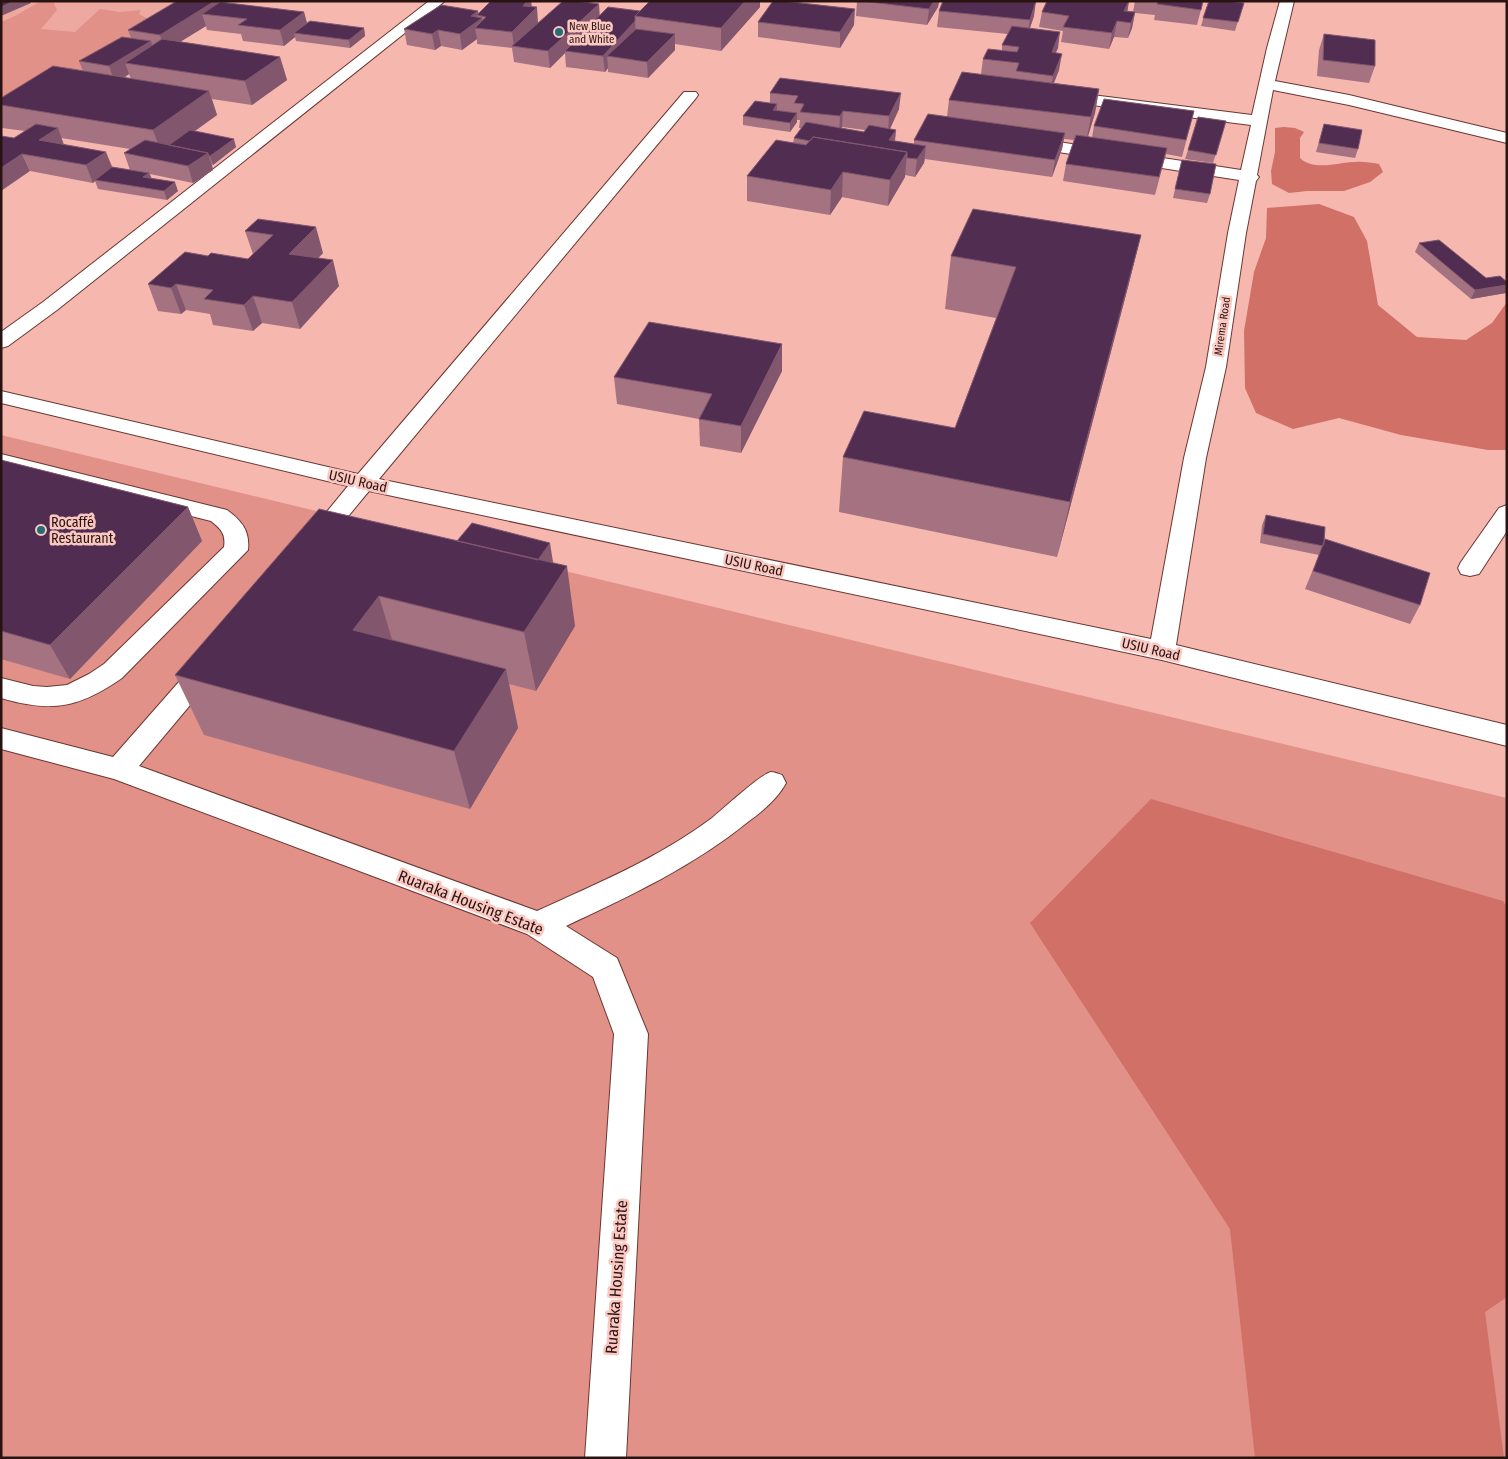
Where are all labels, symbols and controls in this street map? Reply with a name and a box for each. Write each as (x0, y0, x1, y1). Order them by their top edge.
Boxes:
place label: New Blue and White (569, 20, 614, 46)
marker: New Blue and White (553, 26, 565, 38)
street label: Mirema Road (1212, 296, 1233, 356)
street label: USIU Road (327, 467, 389, 496)
place label: Rocaffé Restaurant (51, 514, 114, 547)
marker: Rocaffé Restaurant (35, 524, 47, 536)
street label: USIU Road (723, 551, 785, 580)
street label: USIU Road (1120, 635, 1182, 664)
street label: Ruaraka Housing Estate (396, 866, 546, 939)
street label: Ruaraka Housing Estate (602, 1200, 631, 1354)

